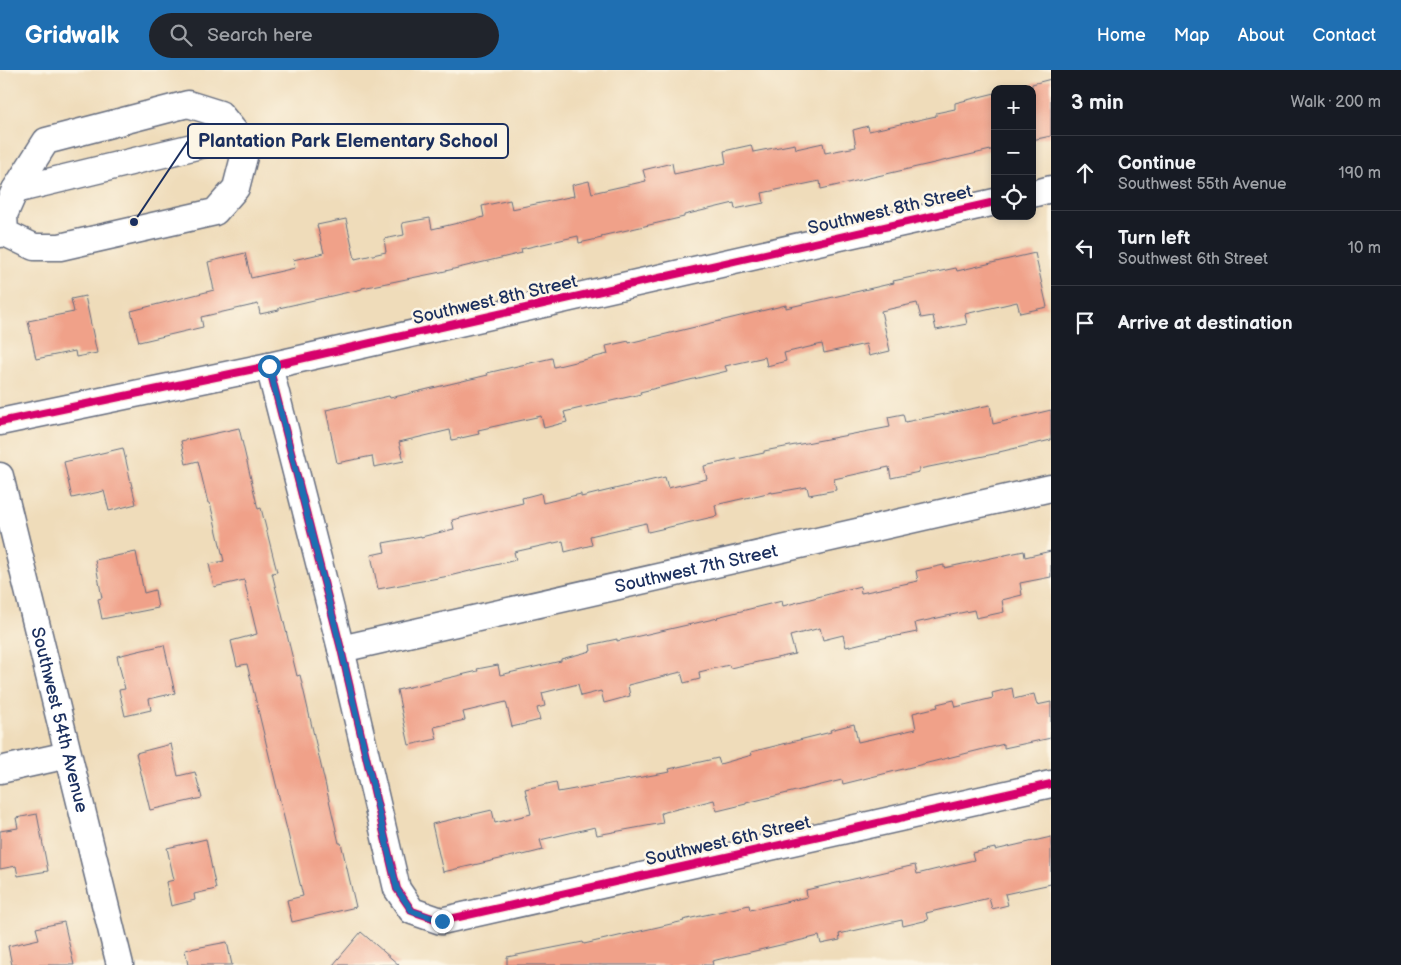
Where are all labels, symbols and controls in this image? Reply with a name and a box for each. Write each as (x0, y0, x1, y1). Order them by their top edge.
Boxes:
search box (149, 13, 499, 58)
text: Gridwalk (25, 21, 119, 50)
icon: search (167, 21, 195, 49)
text: Search here (207, 24, 312, 47)
text: Home (1097, 25, 1146, 46)
text: Map (1174, 25, 1210, 46)
text: About (1238, 25, 1285, 46)
text: Contact (1313, 25, 1376, 46)
map controls (991, 85, 1036, 220)
button: + (991, 85, 1036, 130)
text: 3 min (1071, 90, 1124, 115)
text: Walk · 200 m (1291, 93, 1381, 112)
callout: Plantation Park Elementary School (188, 124, 508, 158)
text: Plantation Park Elementary School (198, 130, 498, 153)
button: − (991, 130, 1036, 175)
text: Continue (1118, 152, 1196, 175)
icon: ahead (1071, 159, 1099, 187)
text: 190 m (1339, 164, 1381, 183)
button: locate (991, 175, 1036, 220)
text: Southwest 55th Avenue (1118, 175, 1287, 194)
street label: Southwest 8th Street (806, 181, 975, 239)
text: Turn left (1118, 227, 1190, 250)
icon: left (1071, 234, 1099, 262)
text: 10 m (1348, 239, 1381, 258)
text: Southwest 6th Street (1118, 250, 1268, 269)
street label: Southwest 8th Street (411, 271, 580, 329)
icon: arrive (1071, 309, 1099, 337)
text: Arrive at destination (1118, 312, 1293, 335)
route start (258, 355, 281, 378)
street label: Southwest 7th Street (613, 540, 780, 597)
street label: Southwest 54th Avenue (27, 625, 93, 815)
street label: Southwest 6th Street (643, 812, 813, 870)
route end (431, 910, 454, 933)

